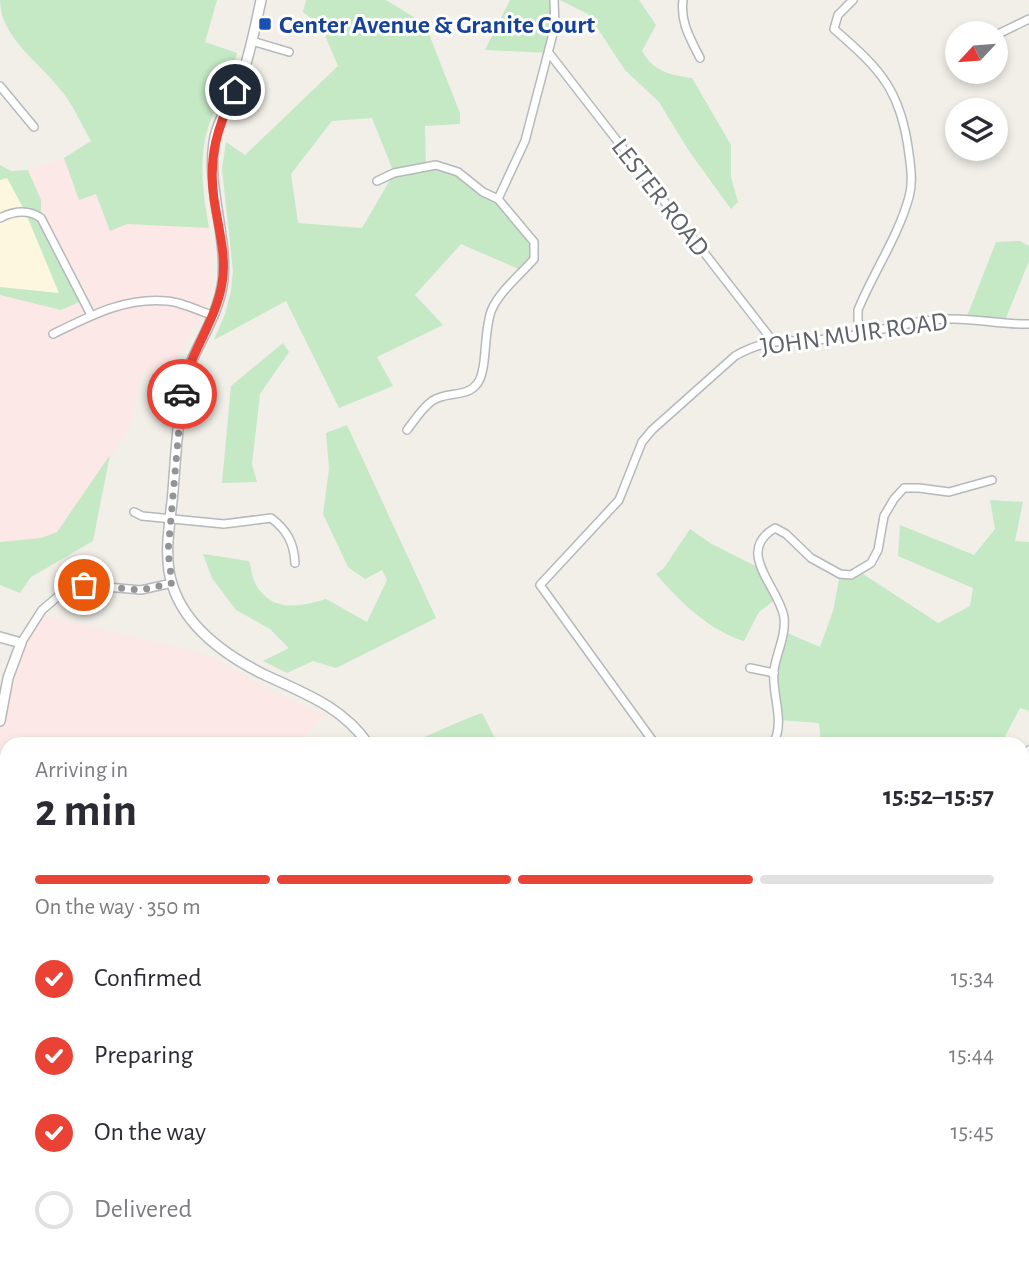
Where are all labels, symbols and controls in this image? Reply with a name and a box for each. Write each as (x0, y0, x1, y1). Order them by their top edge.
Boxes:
place label: Center Avenue & Granite Court (279, 12, 595, 38)
marker: Center Avenue & Granite Court (257, 16, 273, 32)
north arrow (945, 21, 1008, 84)
map controls (945, 21, 1008, 161)
pin (205, 60, 265, 120)
icon: home (216, 71, 254, 109)
button: layers (945, 98, 1008, 161)
street label: LESTER ROAD (606, 134, 714, 261)
street label: JOHN MUIR ROAD (759, 308, 949, 360)
courier (147, 359, 217, 429)
icon: car (163, 375, 201, 413)
pin (54, 555, 114, 615)
icon: bag (65, 566, 103, 604)
text: Arriving in (35, 759, 128, 782)
text: 15:52–15:57 (883, 783, 994, 809)
text: 2 min (35, 788, 137, 834)
text: On the way · 350 m (35, 896, 201, 919)
icon: check (35, 960, 73, 998)
text: Confirmed (94, 965, 202, 991)
text: 15:34 (951, 967, 994, 990)
icon: check (35, 1037, 73, 1075)
text: Preparing (94, 1042, 193, 1068)
text: 15:44 (949, 1044, 994, 1067)
icon: check (35, 1114, 73, 1152)
text: On the way (94, 1119, 206, 1145)
text: 15:45 (951, 1121, 994, 1144)
text: Delivered (94, 1196, 192, 1222)

